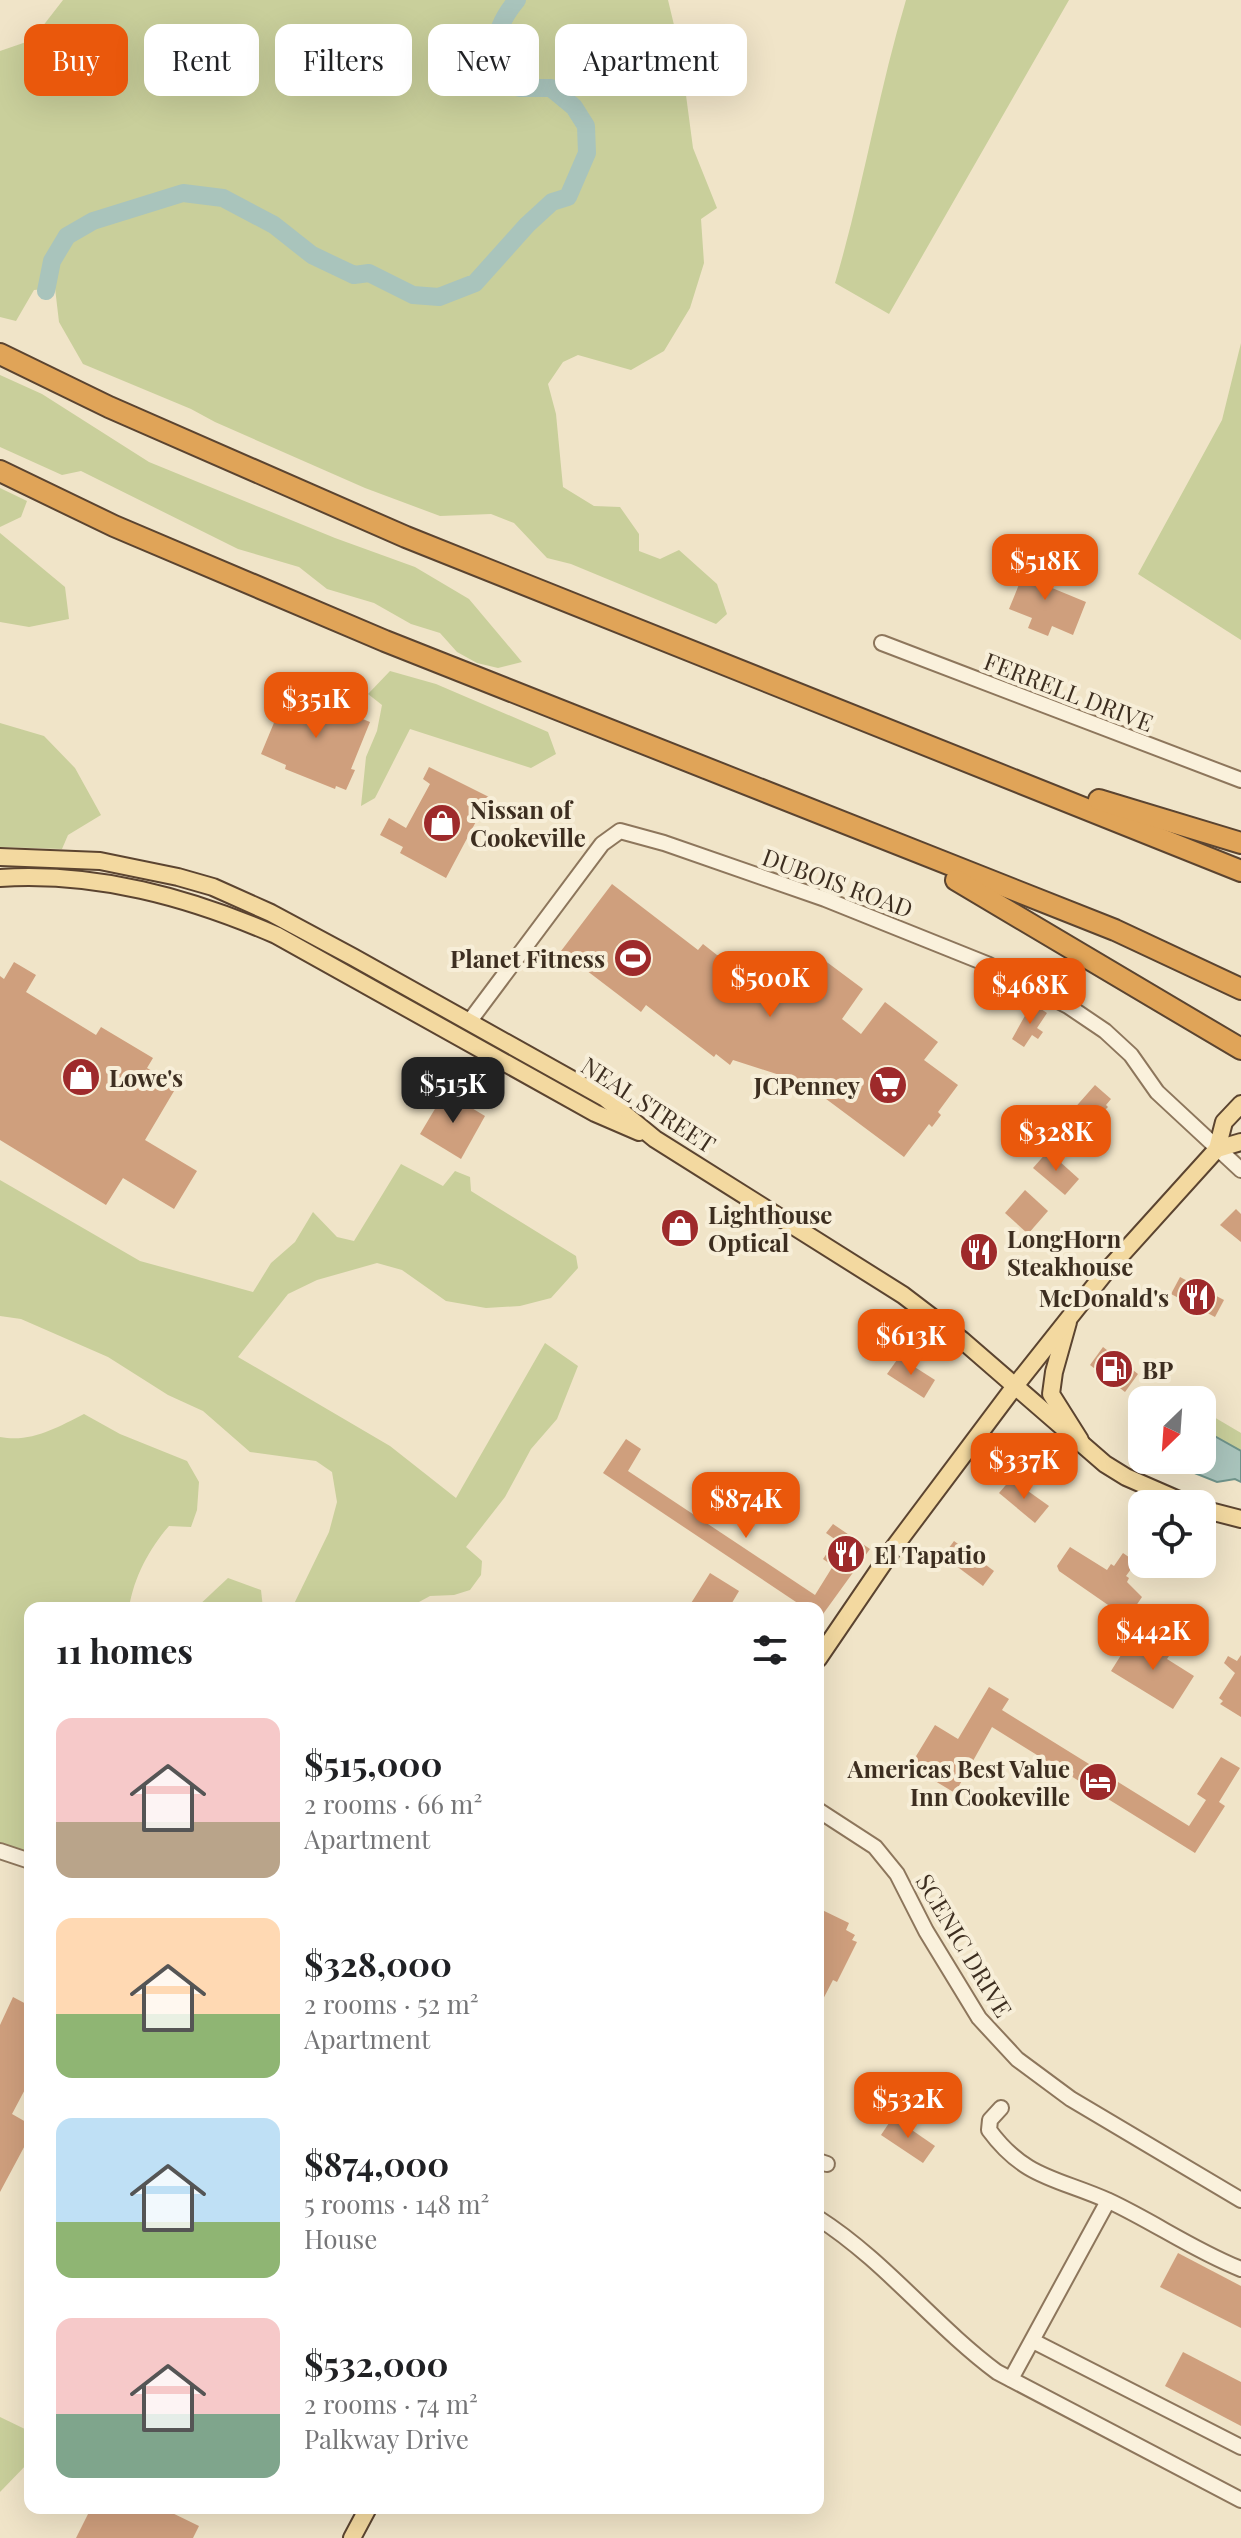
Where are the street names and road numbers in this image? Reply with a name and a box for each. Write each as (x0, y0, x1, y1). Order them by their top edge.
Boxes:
street label: FERRELL DRIVE (980, 644, 1158, 738)
street label: DUBOIS ROAD (758, 840, 918, 924)
street label: NEAL STREET (576, 1049, 722, 1159)
street label: SCENIC DRIVE (910, 1867, 1020, 2023)

